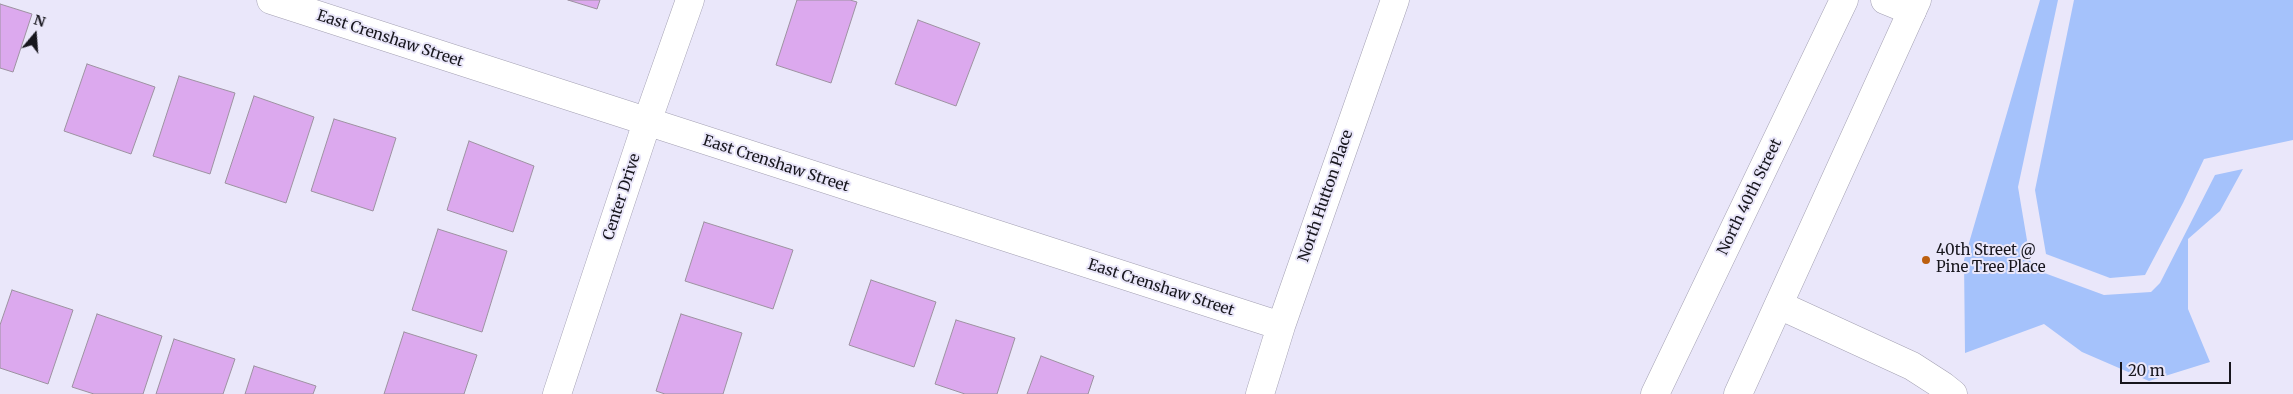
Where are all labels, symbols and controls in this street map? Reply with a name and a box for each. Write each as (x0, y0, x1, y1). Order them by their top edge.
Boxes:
street label: East Crenshaw Street (315, 7, 465, 71)
north arrow (10, 10, 60, 60)
text: N (32, 10, 48, 31)
street label: North Hutton Place (1295, 128, 1357, 264)
street label: East Crenshaw Street (701, 132, 851, 196)
street label: North 40th Street (1714, 136, 1786, 258)
street label: Center Drive (600, 152, 644, 242)
place label: 40th Street @ Pine Tree Place (1936, 242, 2046, 277)
marker: 40th Street @ Pine Tree Place (1920, 254, 1932, 266)
street label: East Crenshaw Street (1086, 256, 1236, 320)
scale bar (2123, 352, 2234, 384)
text: 20 m (2128, 361, 2165, 380)

